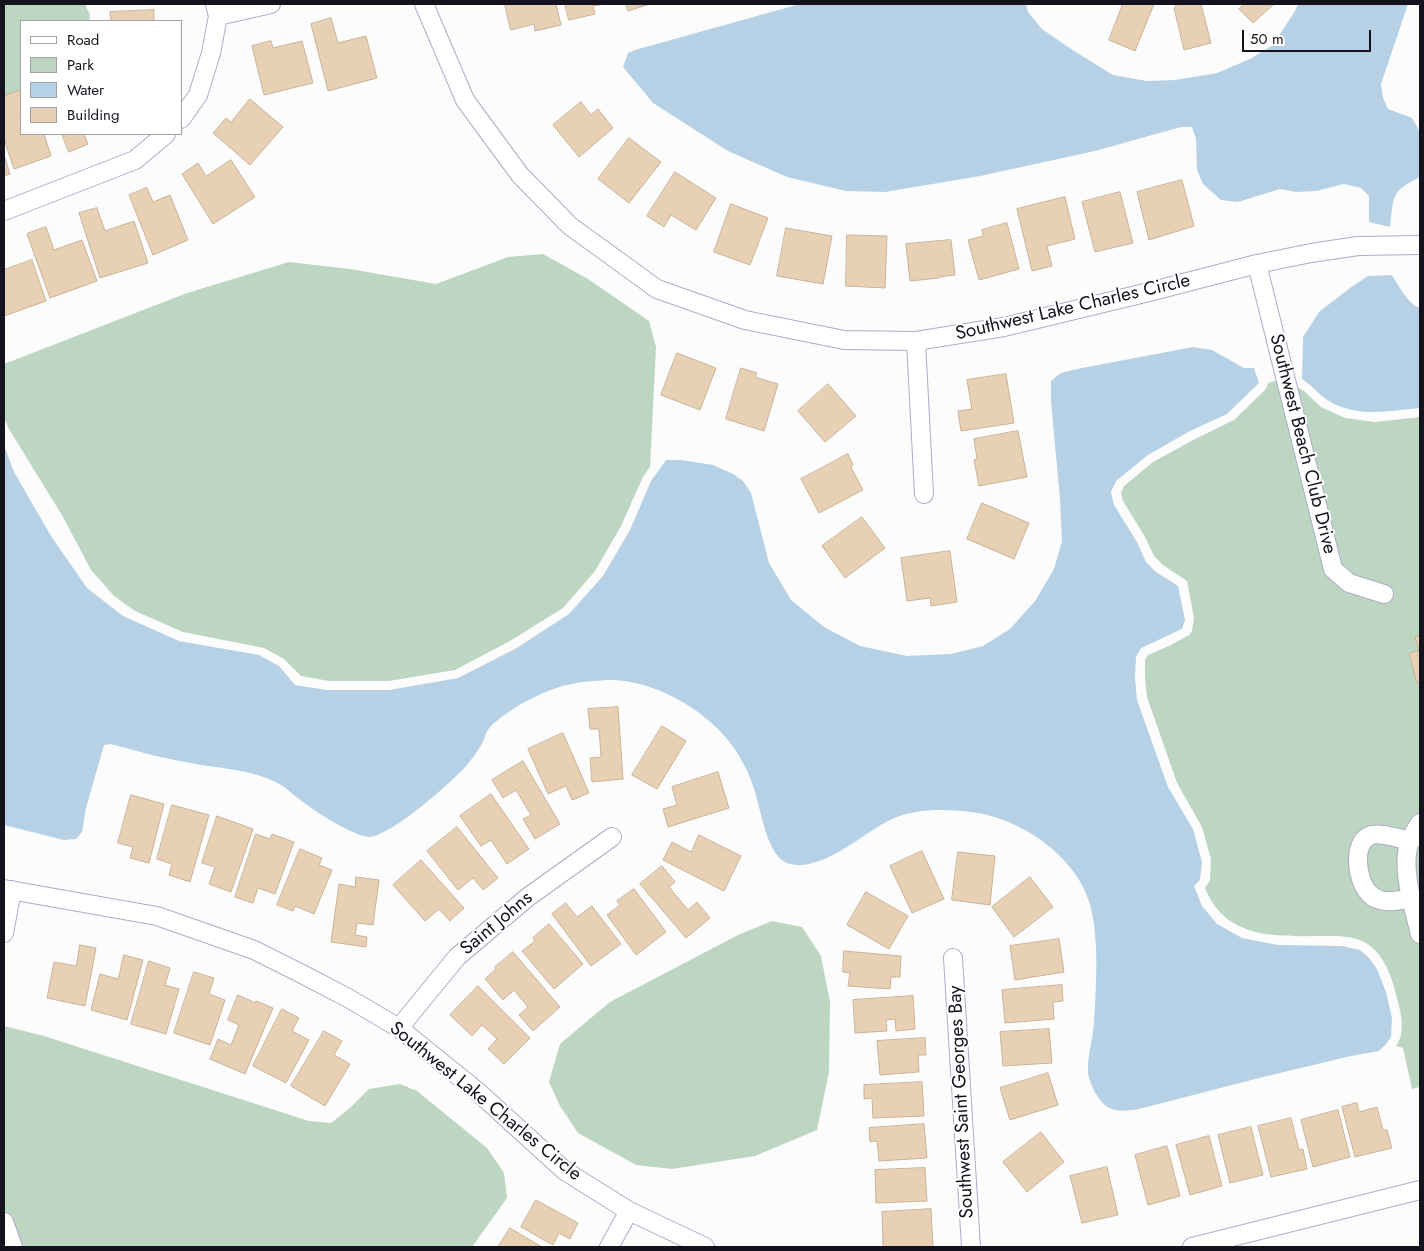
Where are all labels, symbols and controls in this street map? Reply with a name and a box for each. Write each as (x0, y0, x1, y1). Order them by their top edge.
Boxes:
legend (20, 20, 182, 135)
scale bar (1244, 20, 1373, 52)
text: 50 m (1250, 28, 1284, 50)
text: Road (67, 29, 99, 51)
text: Park (67, 54, 94, 76)
text: Water (67, 79, 104, 101)
text: Building (67, 104, 119, 126)
street label: Southwest Lake Charles Circle (953, 270, 1193, 346)
street label: Southwest Beach Club Drive (1264, 332, 1340, 556)
street label: Saint Johns (456, 887, 538, 961)
street label: Southwest Saint Georges Bay (945, 985, 979, 1219)
street label: Southwest Lake Charles Circle (384, 1018, 586, 1186)

